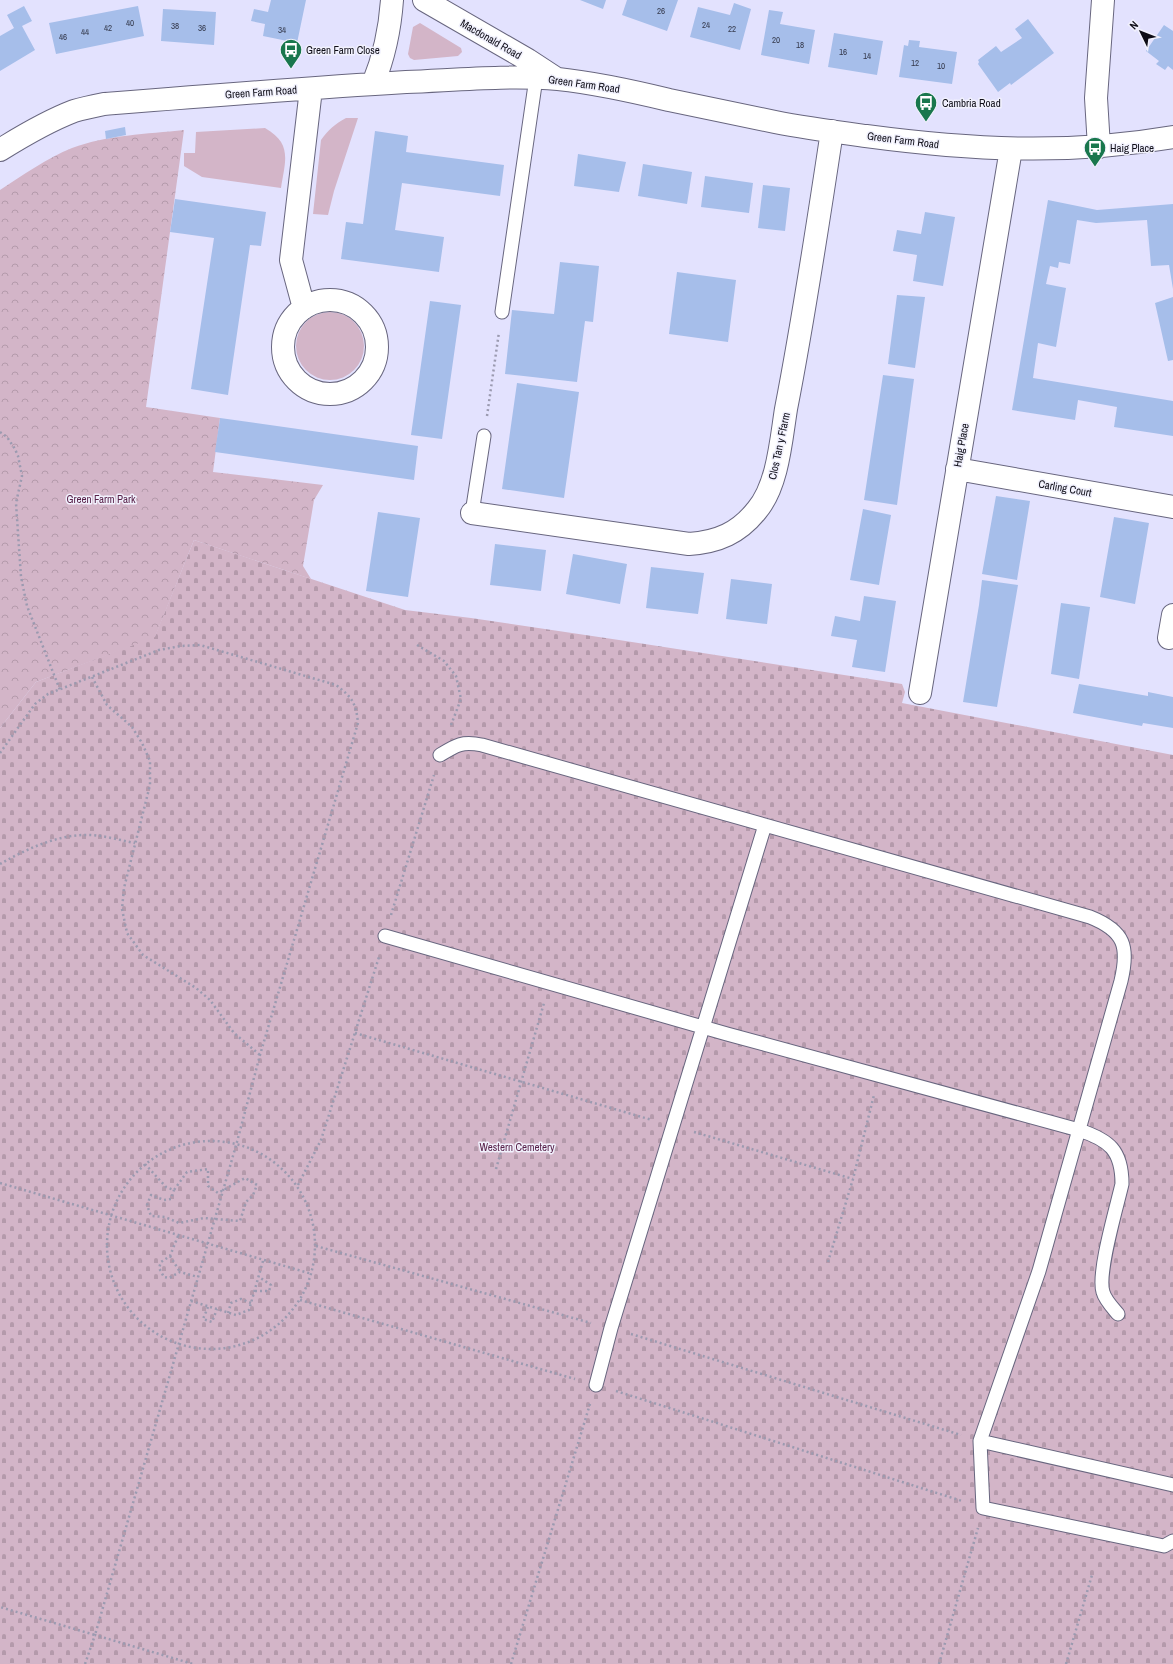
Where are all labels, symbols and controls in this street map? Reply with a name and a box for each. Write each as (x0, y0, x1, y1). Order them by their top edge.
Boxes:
house number: 26 (657, 5, 665, 17)
north arrow (1121, 12, 1161, 52)
street label: Macdonald Road (458, 16, 524, 62)
house number: 40 (126, 17, 134, 29)
text: N (1126, 18, 1141, 32)
house number: 24 (702, 19, 710, 31)
house number: 38 (171, 20, 179, 32)
house number: 42 (104, 22, 112, 34)
house number: 36 (198, 22, 206, 34)
house number: 22 (728, 23, 736, 35)
house number: 34 (278, 24, 286, 36)
house number: 44 (81, 26, 89, 38)
house number: 46 (59, 31, 67, 43)
house number: 20 (772, 34, 780, 46)
bus stop icon: Green Farm Close (278, 37, 304, 70)
house number: 18 (796, 39, 804, 51)
place label: Green Farm Close (306, 43, 380, 57)
house number: 16 (839, 46, 847, 58)
house number: 14 (863, 50, 871, 62)
house number: 12 (911, 57, 919, 69)
house number: 10 (937, 60, 945, 72)
street label: Green Farm Road (547, 72, 621, 96)
street label: Green Farm Road (224, 82, 298, 102)
bus stop icon: Cambria Road (913, 90, 939, 123)
place label: Cambria Road (942, 96, 1001, 110)
street label: Green Farm Road (866, 129, 940, 151)
bus stop icon: Haig Place (1082, 135, 1108, 168)
place label: Haig Place (1110, 141, 1154, 155)
street label: Clos Tan y Ffarm (765, 411, 793, 481)
street label: Haig Place (950, 422, 972, 468)
street label: Carling Court (1037, 476, 1093, 500)
park label: Green Farm Park (66, 492, 136, 506)
park label: Western Cemetery (479, 1140, 555, 1154)

